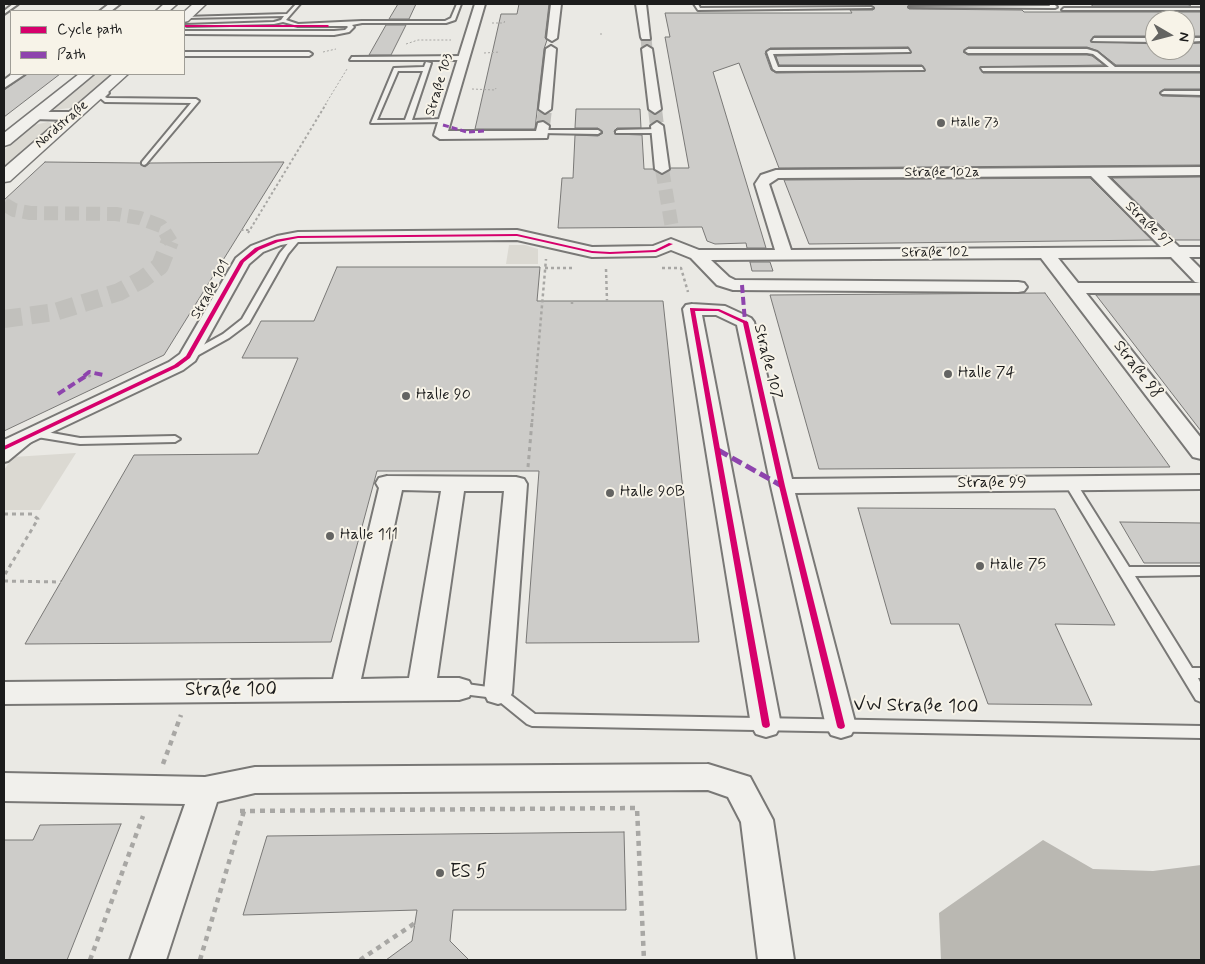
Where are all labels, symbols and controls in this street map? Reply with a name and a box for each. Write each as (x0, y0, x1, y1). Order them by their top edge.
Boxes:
legend (10, 10, 185, 75)
north arrow (1145, 10, 1195, 60)
text: Cycle path (57, 20, 122, 40)
text: N (1174, 31, 1193, 43)
text: Path (57, 45, 86, 65)
street label: Straße 103 (422, 51, 458, 119)
street label: Nordstraße (32, 97, 92, 153)
place label: Halle 73 (951, 115, 998, 131)
marker: Halle 73 (935, 117, 947, 129)
street label: Straße 102a (905, 165, 979, 181)
street label: Straße 97 (1121, 198, 1175, 252)
street label: Straße 102 (901, 244, 969, 262)
street label: Straße 101 (188, 258, 234, 322)
street label: Straße 107 (748, 322, 786, 402)
street label: Straße 98 (1108, 337, 1166, 403)
place label: Halle 74 (958, 364, 1015, 384)
marker: Halle 74 (942, 368, 954, 380)
place label: Halle 90 (416, 386, 471, 406)
marker: Halle 90 (400, 390, 412, 402)
street label: Straße 99 (958, 474, 1026, 494)
place label: Halle 90B (620, 483, 685, 503)
marker: Halle 90B (604, 487, 616, 499)
place label: Halle 111 (340, 526, 398, 546)
marker: Halle 111 (324, 530, 336, 542)
place label: Halle 75 (990, 556, 1046, 576)
marker: Halle 75 (974, 560, 986, 572)
street label: Straße 100 (185, 680, 277, 702)
street label: VW Straße 100 (853, 695, 979, 719)
place label: ES 5 (450, 862, 487, 884)
marker: ES 5 (434, 867, 446, 879)

